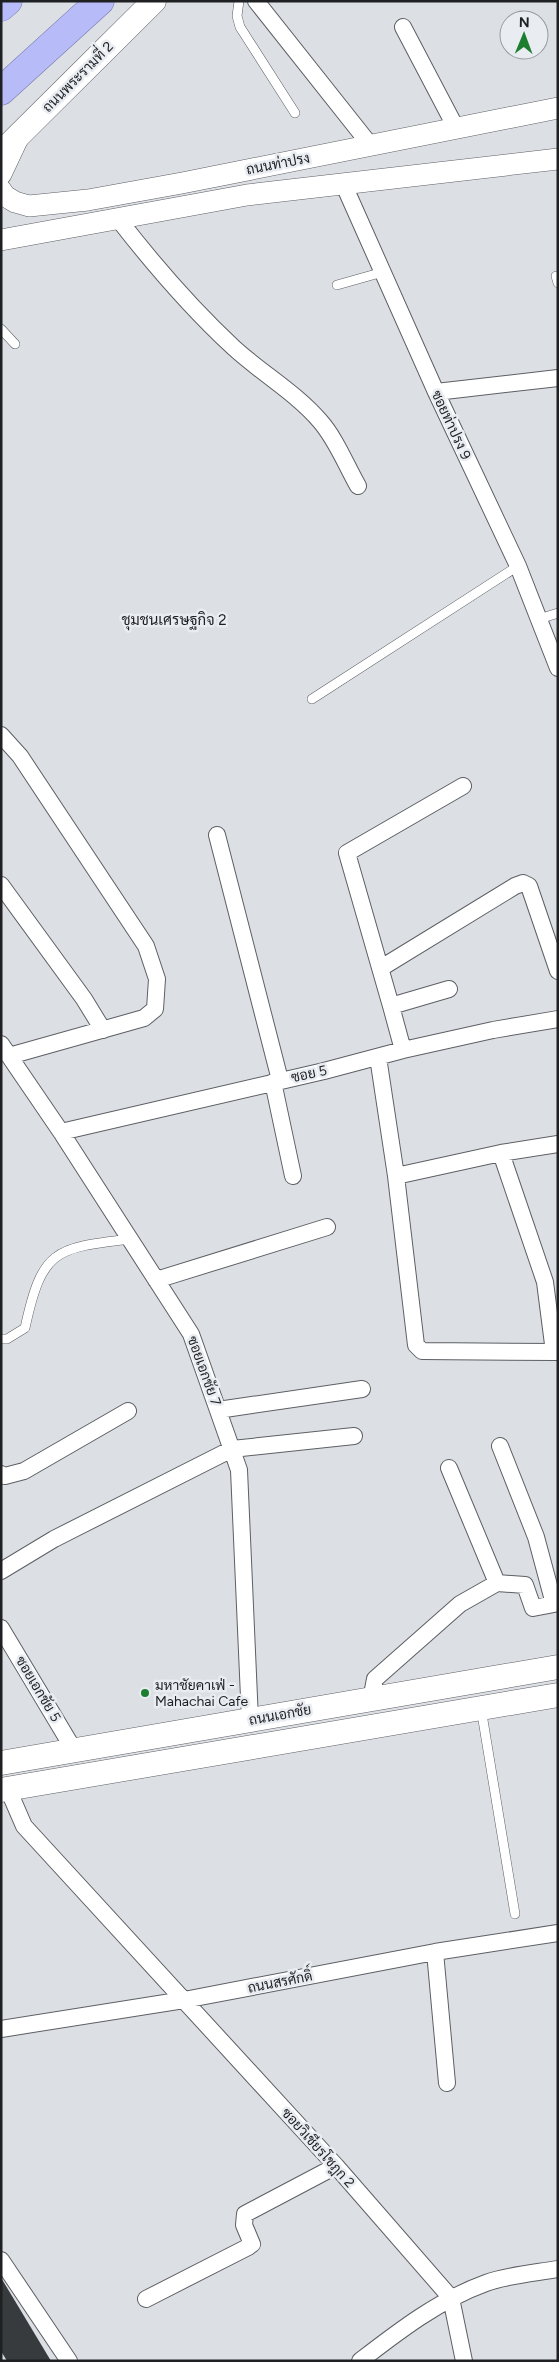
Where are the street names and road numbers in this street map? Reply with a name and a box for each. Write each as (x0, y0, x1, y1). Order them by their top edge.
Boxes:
street label: ถนนพระรามที่ 2 (36, 35, 117, 116)
street label: ถนนท่าปรง (245, 150, 311, 178)
street label: ซอยท่าปรง 9 (428, 388, 474, 462)
street label: ซอย 5 (289, 1062, 329, 1086)
street label: ซอยเอกชัย 7 (184, 1334, 225, 1409)
street label: ซอยเอกชัย 5 (12, 1653, 64, 1725)
street label: ถนนเอกชัย (247, 1701, 313, 1729)
street label: ถนนสรศักดิ์ (245, 1963, 314, 1997)
street label: ซอยวิเชียรโชฎก 2 (278, 2104, 359, 2191)

